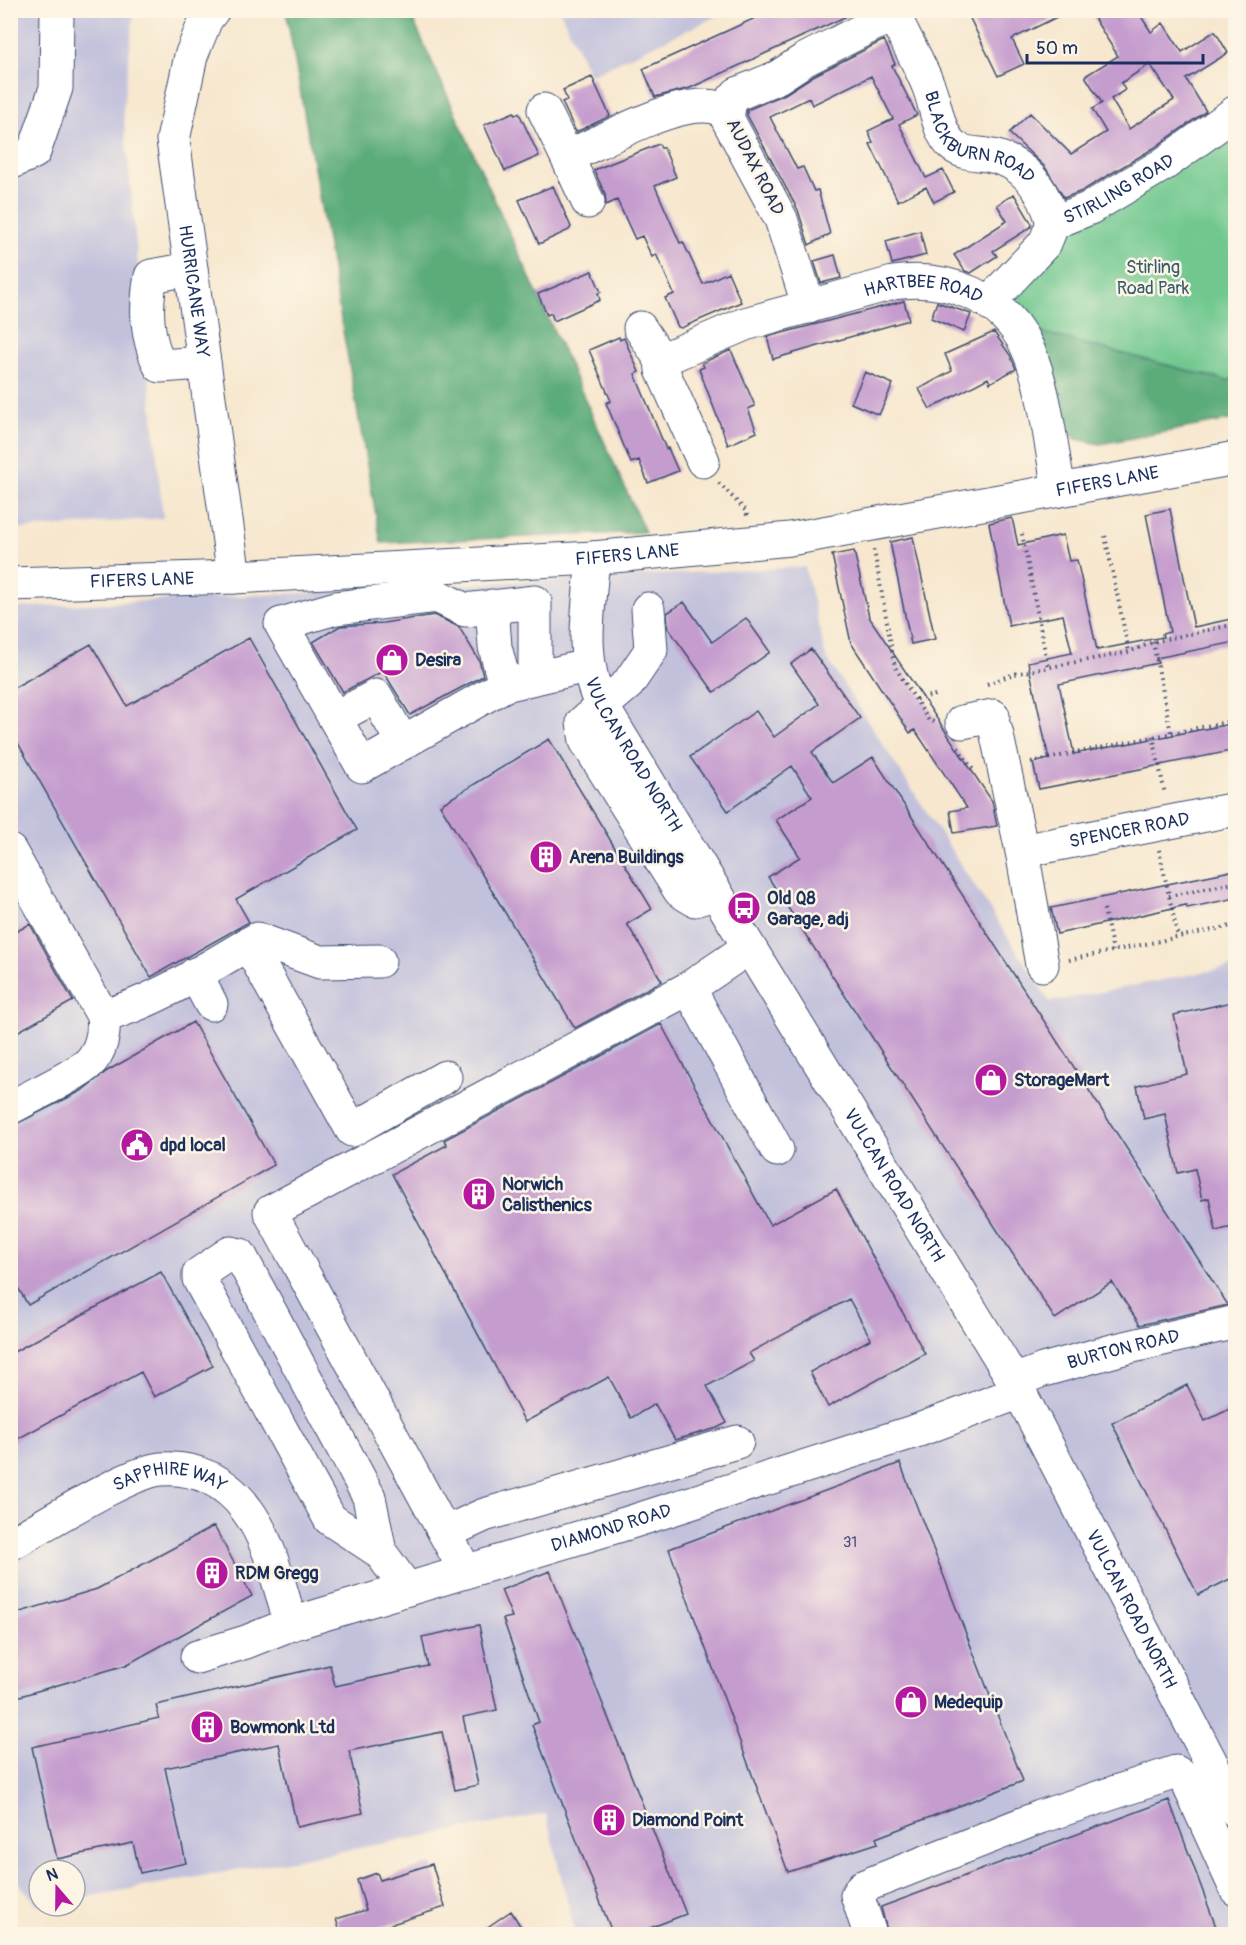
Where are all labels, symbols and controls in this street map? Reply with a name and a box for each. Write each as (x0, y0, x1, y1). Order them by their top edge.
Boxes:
scale bar (1027, 27, 1202, 65)
text: 50 m (1036, 37, 1078, 60)
street label: BLACKBURN ROAD (920, 88, 1040, 188)
street label: AUDAX ROAD (721, 115, 789, 219)
street label: STIRLING ROAD (1060, 149, 1179, 229)
street label: HURRICANE WAY (173, 223, 215, 360)
park label: Stirling Road Park (1117, 256, 1190, 300)
street label: HARTBEE ROAD (861, 270, 987, 308)
street label: FIFERS LANE (1054, 461, 1161, 502)
street label: FIFERS LANE (575, 538, 680, 570)
street label: FIFERS LANE (89, 567, 194, 593)
shop icon: Desira (374, 642, 410, 678)
place label: Desira (415, 649, 462, 672)
street label: VULCAN ROAD NORTH (580, 674, 688, 836)
street label: SPENCER ROAD (1067, 807, 1191, 853)
building icon: Arena Buildings (528, 839, 564, 875)
place label: Arena Buildings (569, 846, 685, 869)
place label: Old Q8 Garage, adj (767, 887, 849, 931)
bus stop icon: Old Q8 Garage, adj (726, 890, 762, 926)
shop icon: StorageMart (973, 1062, 1009, 1098)
place label: StorageMart (1014, 1069, 1110, 1092)
street label: VULCAN ROAD NORTH (839, 1104, 950, 1266)
public building icon: dpd local (119, 1127, 155, 1163)
place label: dpd local (160, 1134, 226, 1157)
place label: Norwich Calisthenics (502, 1173, 593, 1217)
building icon: Norwich Calisthenics (461, 1176, 497, 1212)
street label: BURTON ROAD (1065, 1324, 1182, 1374)
text: SAPPHIRE WAY (109, 1457, 232, 1497)
street label: SAPPHIRE WAY (111, 1481, 229, 1503)
street label: DIAMOND ROAD (548, 1498, 674, 1557)
street label: VULCAN ROAD NORTH (1081, 1526, 1182, 1693)
house number: 31 (843, 1533, 857, 1552)
building icon: RDM Gregg (194, 1555, 230, 1591)
place label: RDM Gregg (235, 1562, 319, 1585)
shop icon: Medequip (893, 1684, 929, 1720)
place label: Medequip (934, 1691, 1003, 1714)
building icon: Bowmonk Ltd (189, 1709, 225, 1745)
place label: Bowmonk Ltd (230, 1716, 335, 1739)
building icon: Diamond Point (591, 1802, 627, 1838)
place label: Diamond Point (632, 1809, 744, 1832)
north arrow (27, 1858, 87, 1918)
text: N (44, 1864, 61, 1886)

